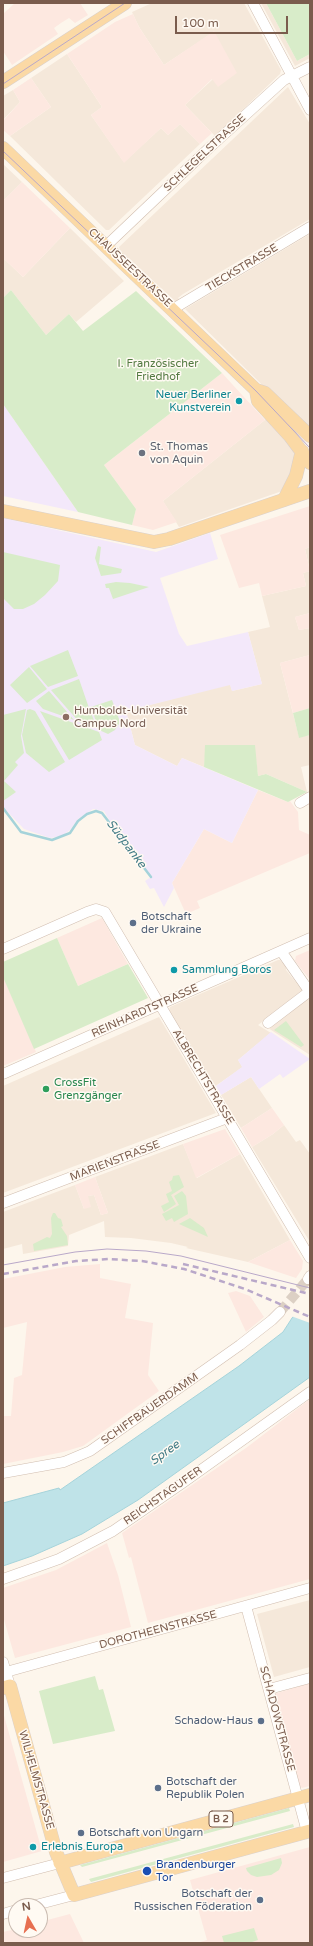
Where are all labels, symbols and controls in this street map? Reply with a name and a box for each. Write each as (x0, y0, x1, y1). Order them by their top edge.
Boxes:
scale bar (177, 8, 290, 34)
text: 100 m (182, 16, 219, 30)
street label: SCHLEGELSTRASSE (161, 112, 249, 194)
street label: CHAUSSEESTRASSE (85, 226, 175, 310)
street label: TIECKSTRASSE (204, 241, 280, 295)
park label: I. Französischer Friedhof (118, 357, 198, 383)
place label: Neuer Berliner Kunstverein (155, 388, 231, 414)
marker: Neuer Berliner Kunstverein (234, 396, 244, 406)
place label: St. Thomas von Aquin (150, 440, 208, 466)
marker: St. Thomas von Aquin (137, 448, 147, 458)
place label: Humboldt-Universität Campus Nord (74, 704, 187, 730)
marker: Humboldt-Universität Campus Nord (61, 712, 71, 722)
water label: Südpanke (103, 817, 149, 871)
place label: Botschaft der Ukraine (141, 910, 201, 936)
marker: Botschaft der Ukraine (128, 918, 138, 928)
place label: Sammlung Boros (182, 963, 271, 977)
marker: Sammlung Boros (169, 965, 179, 975)
street label: REINHARDTSTRASSE (90, 981, 200, 1041)
street label: ALBRECHTSTRASSE (169, 1027, 237, 1127)
place label: CrossFit Grenzgänger (54, 1076, 122, 1102)
marker: CrossFit Grenzgänger (41, 1084, 51, 1094)
street label: MARIENSTRASSE (68, 1138, 162, 1184)
street label: SCHIFFBAUERDAMM (99, 1370, 201, 1448)
water label: Spree (147, 1438, 183, 1468)
street label: REICHSTAGUFER (121, 1464, 205, 1528)
street label: DOROTHEENSTRASSE (98, 1608, 218, 1652)
street label: SCHADOWSTRASSE (257, 1665, 297, 1773)
place label: Schadow-Haus (174, 1714, 253, 1728)
marker: Schadow-Haus (256, 1716, 266, 1726)
street label: WILHELMSTRASSE (16, 1729, 56, 1831)
place label: Botschaft der Republik Polen (166, 1775, 245, 1801)
marker: Botschaft der Republik Polen (153, 1783, 163, 1793)
road number: B 2 (209, 1811, 233, 1827)
place label: Botschaft von Ungarn (89, 1826, 203, 1840)
marker: Botschaft von Ungarn (76, 1828, 86, 1838)
place label: Erlebnis Europa (41, 1840, 123, 1854)
marker: Erlebnis Europa (28, 1842, 38, 1852)
place label: Brandenburger Tor (156, 1858, 236, 1884)
marker: Brandenburger Tor (141, 1865, 153, 1877)
place label: Botschaft der Russischen Föderation (134, 1887, 252, 1913)
marker: Botschaft der Russischen Föderation (255, 1895, 265, 1905)
north arrow (8, 1898, 48, 1938)
text: N (21, 1900, 32, 1914)

